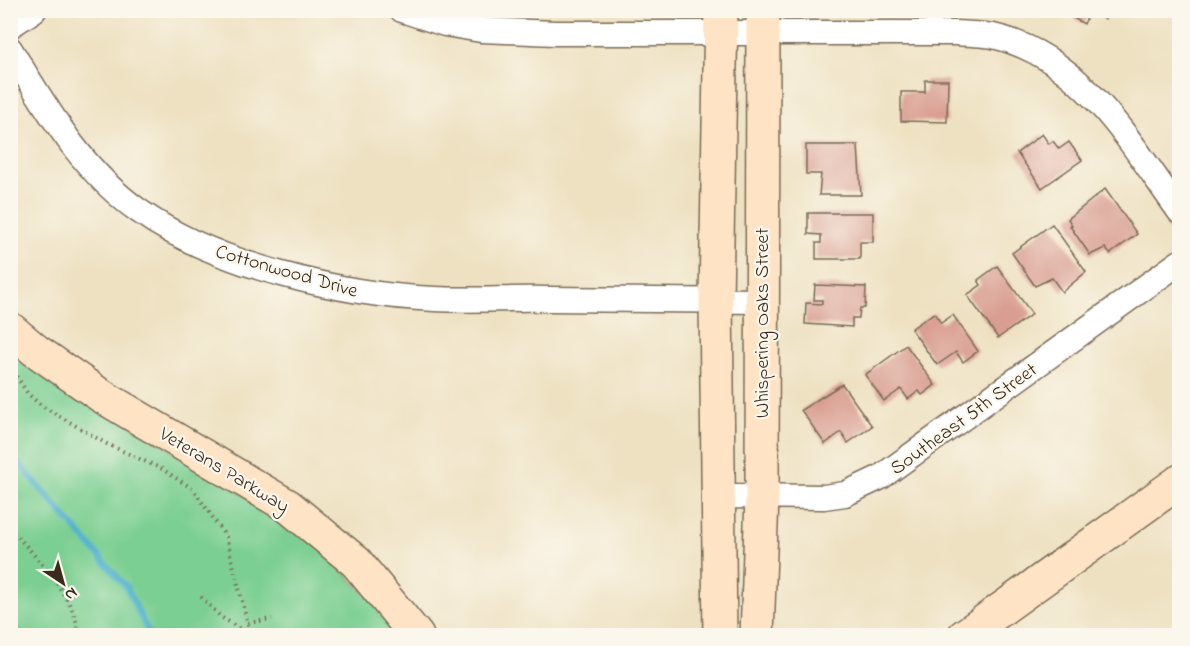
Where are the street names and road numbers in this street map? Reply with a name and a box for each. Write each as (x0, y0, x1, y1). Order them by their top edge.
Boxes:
street label: Whispering Oaks Street (749, 227, 779, 418)
street label: Cottonwood Drive (212, 238, 361, 307)
street label: Southeast 5th Street (885, 357, 1044, 483)
street label: Veterans Parkway (152, 420, 294, 521)

